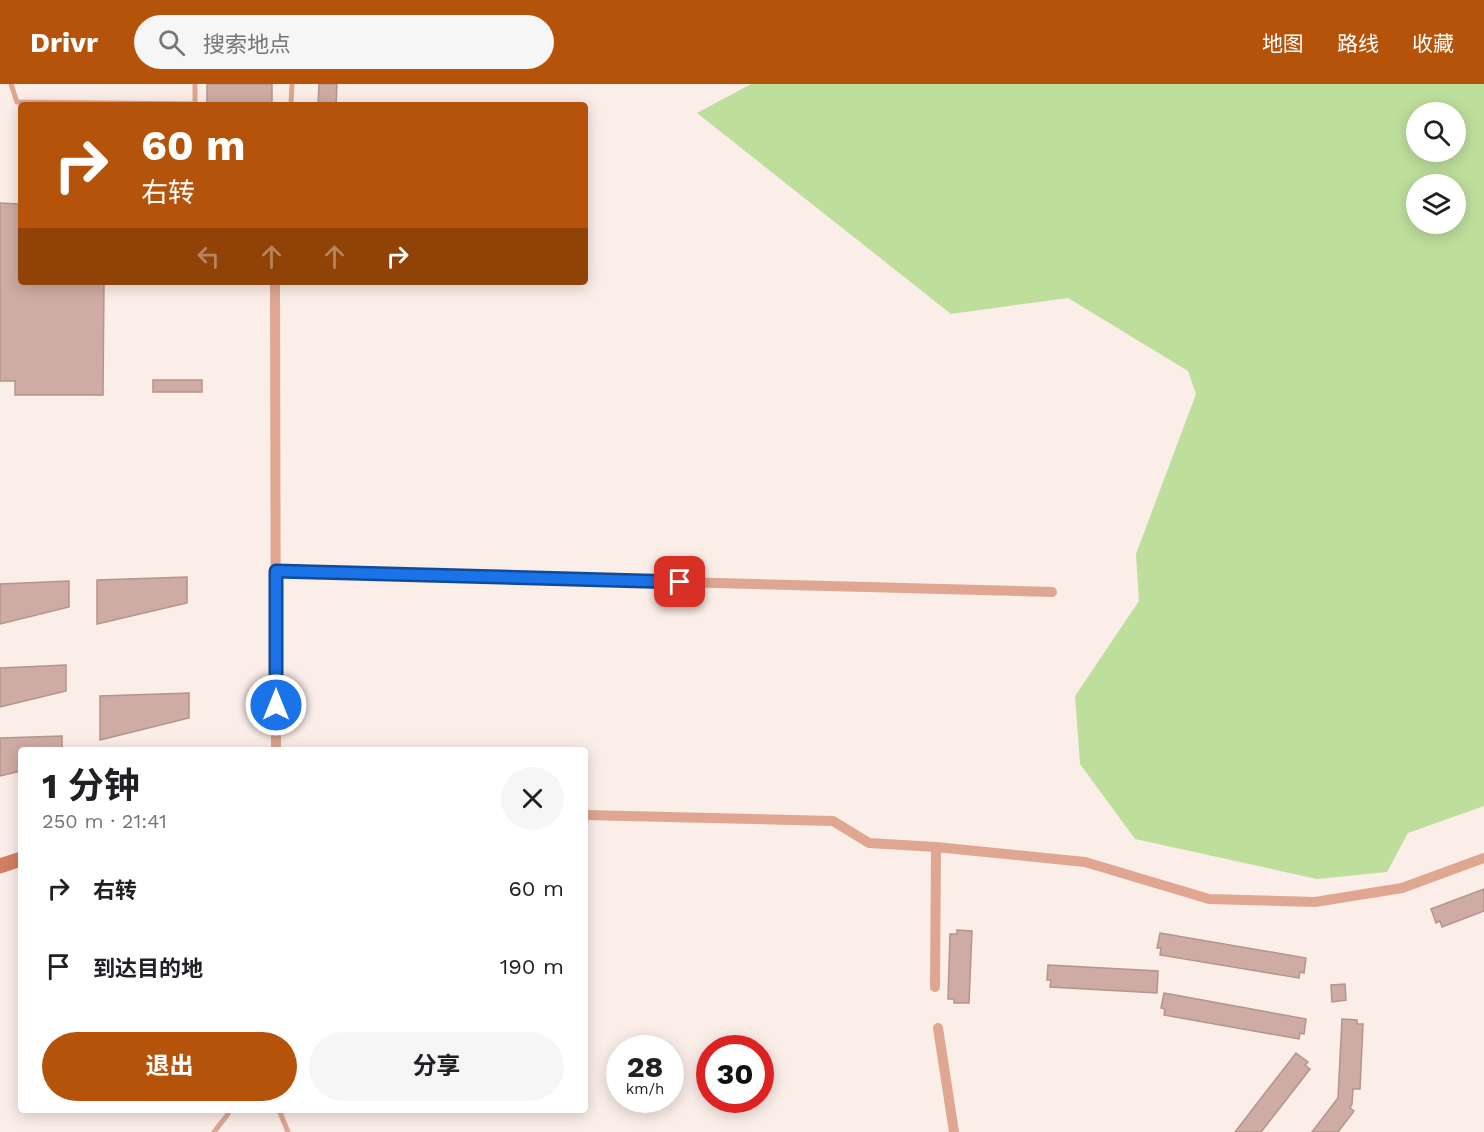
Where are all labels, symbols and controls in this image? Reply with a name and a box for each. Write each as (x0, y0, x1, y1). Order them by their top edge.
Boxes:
search box (134, 15, 554, 69)
text: Drivr (30, 26, 98, 59)
icon: search (155, 26, 188, 59)
text: 地图 (1262, 31, 1304, 56)
text: 路线 (1337, 31, 1379, 56)
text: 收藏 (1412, 31, 1454, 56)
text: 搜索地点 (203, 32, 291, 57)
map controls (1406, 102, 1466, 234)
button: search (1406, 102, 1466, 162)
text: 60 m (141, 121, 245, 170)
icon: right (42, 126, 120, 204)
button: layers (1406, 174, 1466, 234)
text: 右转 (141, 177, 195, 209)
icon: left (192, 240, 225, 273)
icon: ahead (255, 240, 288, 273)
icon: ahead (318, 240, 351, 273)
icon: right (381, 240, 414, 273)
pin (654, 556, 705, 607)
icon: arrive (663, 565, 696, 598)
position arrow (244, 673, 308, 737)
text: 1 分钟 (42, 765, 140, 807)
button: close (501, 767, 564, 830)
text: 250 m · 21:41 (42, 809, 167, 833)
icon: right (42, 872, 75, 905)
text: 60 m (508, 876, 564, 901)
text: 右转 (93, 878, 137, 903)
icon: arrive (42, 950, 75, 983)
text: 190 m (500, 954, 564, 979)
text: 到达目的地 (93, 956, 203, 981)
button: 退出 (42, 1032, 297, 1101)
button: 分享 (309, 1032, 564, 1101)
speed limit sign: 30 (696, 1035, 774, 1113)
text: 28 (627, 1049, 663, 1084)
text: km/h (626, 1080, 664, 1098)

